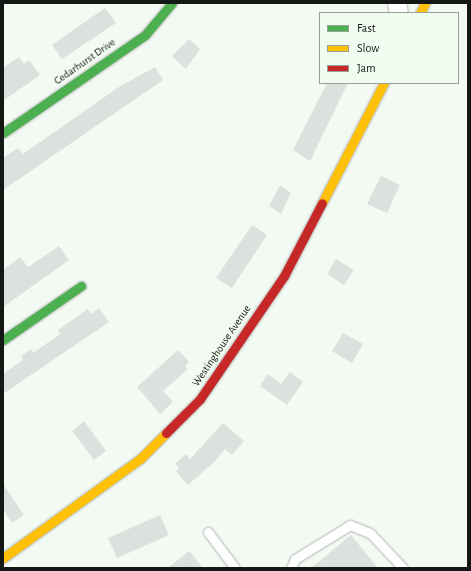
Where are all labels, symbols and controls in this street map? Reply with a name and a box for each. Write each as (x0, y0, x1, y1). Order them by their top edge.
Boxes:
legend (319, 12, 459, 84)
text: Fast (357, 22, 376, 34)
street label: Cedarhurst Drive (52, 36, 118, 88)
text: Slow (357, 42, 379, 54)
text: Jam (357, 62, 376, 74)
street label: Westinghouse Avenue (190, 303, 254, 389)

